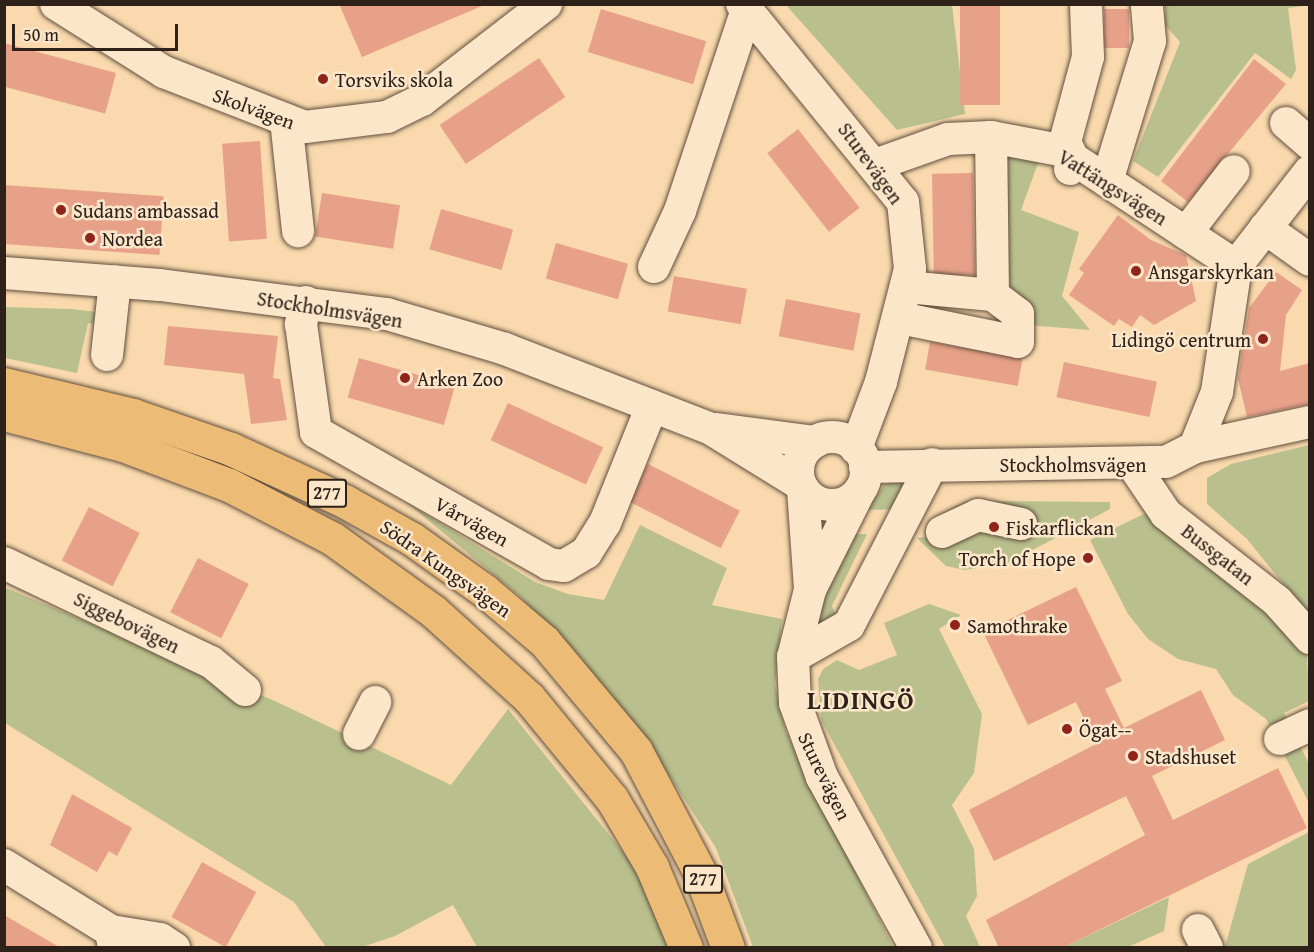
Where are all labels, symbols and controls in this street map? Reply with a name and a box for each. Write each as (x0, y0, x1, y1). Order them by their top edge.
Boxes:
scale bar (15, 12, 182, 50)
text: 50 m (23, 21, 59, 48)
place label: Torsviks skola (335, 67, 453, 91)
marker: Torsviks skola (316, 72, 330, 86)
street label: Skolvägen (210, 82, 298, 134)
street label: Sturevägen (833, 118, 909, 208)
street label: Vattängsvägen (1054, 144, 1172, 230)
place label: Sudans ambassad (73, 198, 219, 222)
marker: Sudans ambassad (54, 203, 68, 217)
place label: Nordea (102, 226, 163, 250)
marker: Nordea (83, 231, 97, 245)
place label: Ansgarskyrkan (1148, 259, 1274, 283)
marker: Ansgarskyrkan (1129, 264, 1143, 278)
street label: Stockholmsvägen (255, 286, 405, 332)
place label: Lidingö centrum (1112, 327, 1251, 351)
marker: Lidingö centrum (1256, 332, 1270, 346)
place label: Arken Zoo (417, 366, 503, 390)
marker: Arken Zoo (398, 371, 412, 385)
street label: Stockholmsvägen (999, 452, 1147, 476)
road number: 277 (306, 478, 348, 508)
street label: Vårvägen (431, 491, 513, 551)
street label: Södra Kungsvägen (376, 514, 516, 622)
place label: Fiskarflickan (1006, 515, 1114, 539)
street label: Bussgatan (1177, 518, 1259, 590)
marker: Fiskarflickan (987, 520, 1001, 534)
place label: Torch of Hope (959, 546, 1076, 570)
marker: Torch of Hope (1081, 551, 1095, 565)
street label: Siggebovägen (70, 586, 184, 658)
place label: Samothrake (967, 613, 1068, 637)
marker: Samothrake (948, 618, 962, 632)
district label: LIDINGÖ (807, 684, 915, 716)
place label: Ögat-- (1079, 717, 1131, 741)
marker: Ögat-- (1060, 722, 1074, 736)
street label: Sturevägen (793, 728, 857, 824)
place label: Stadshuset (1145, 744, 1236, 768)
marker: Stadshuset (1126, 749, 1140, 763)
road number: 277 (682, 864, 724, 894)

